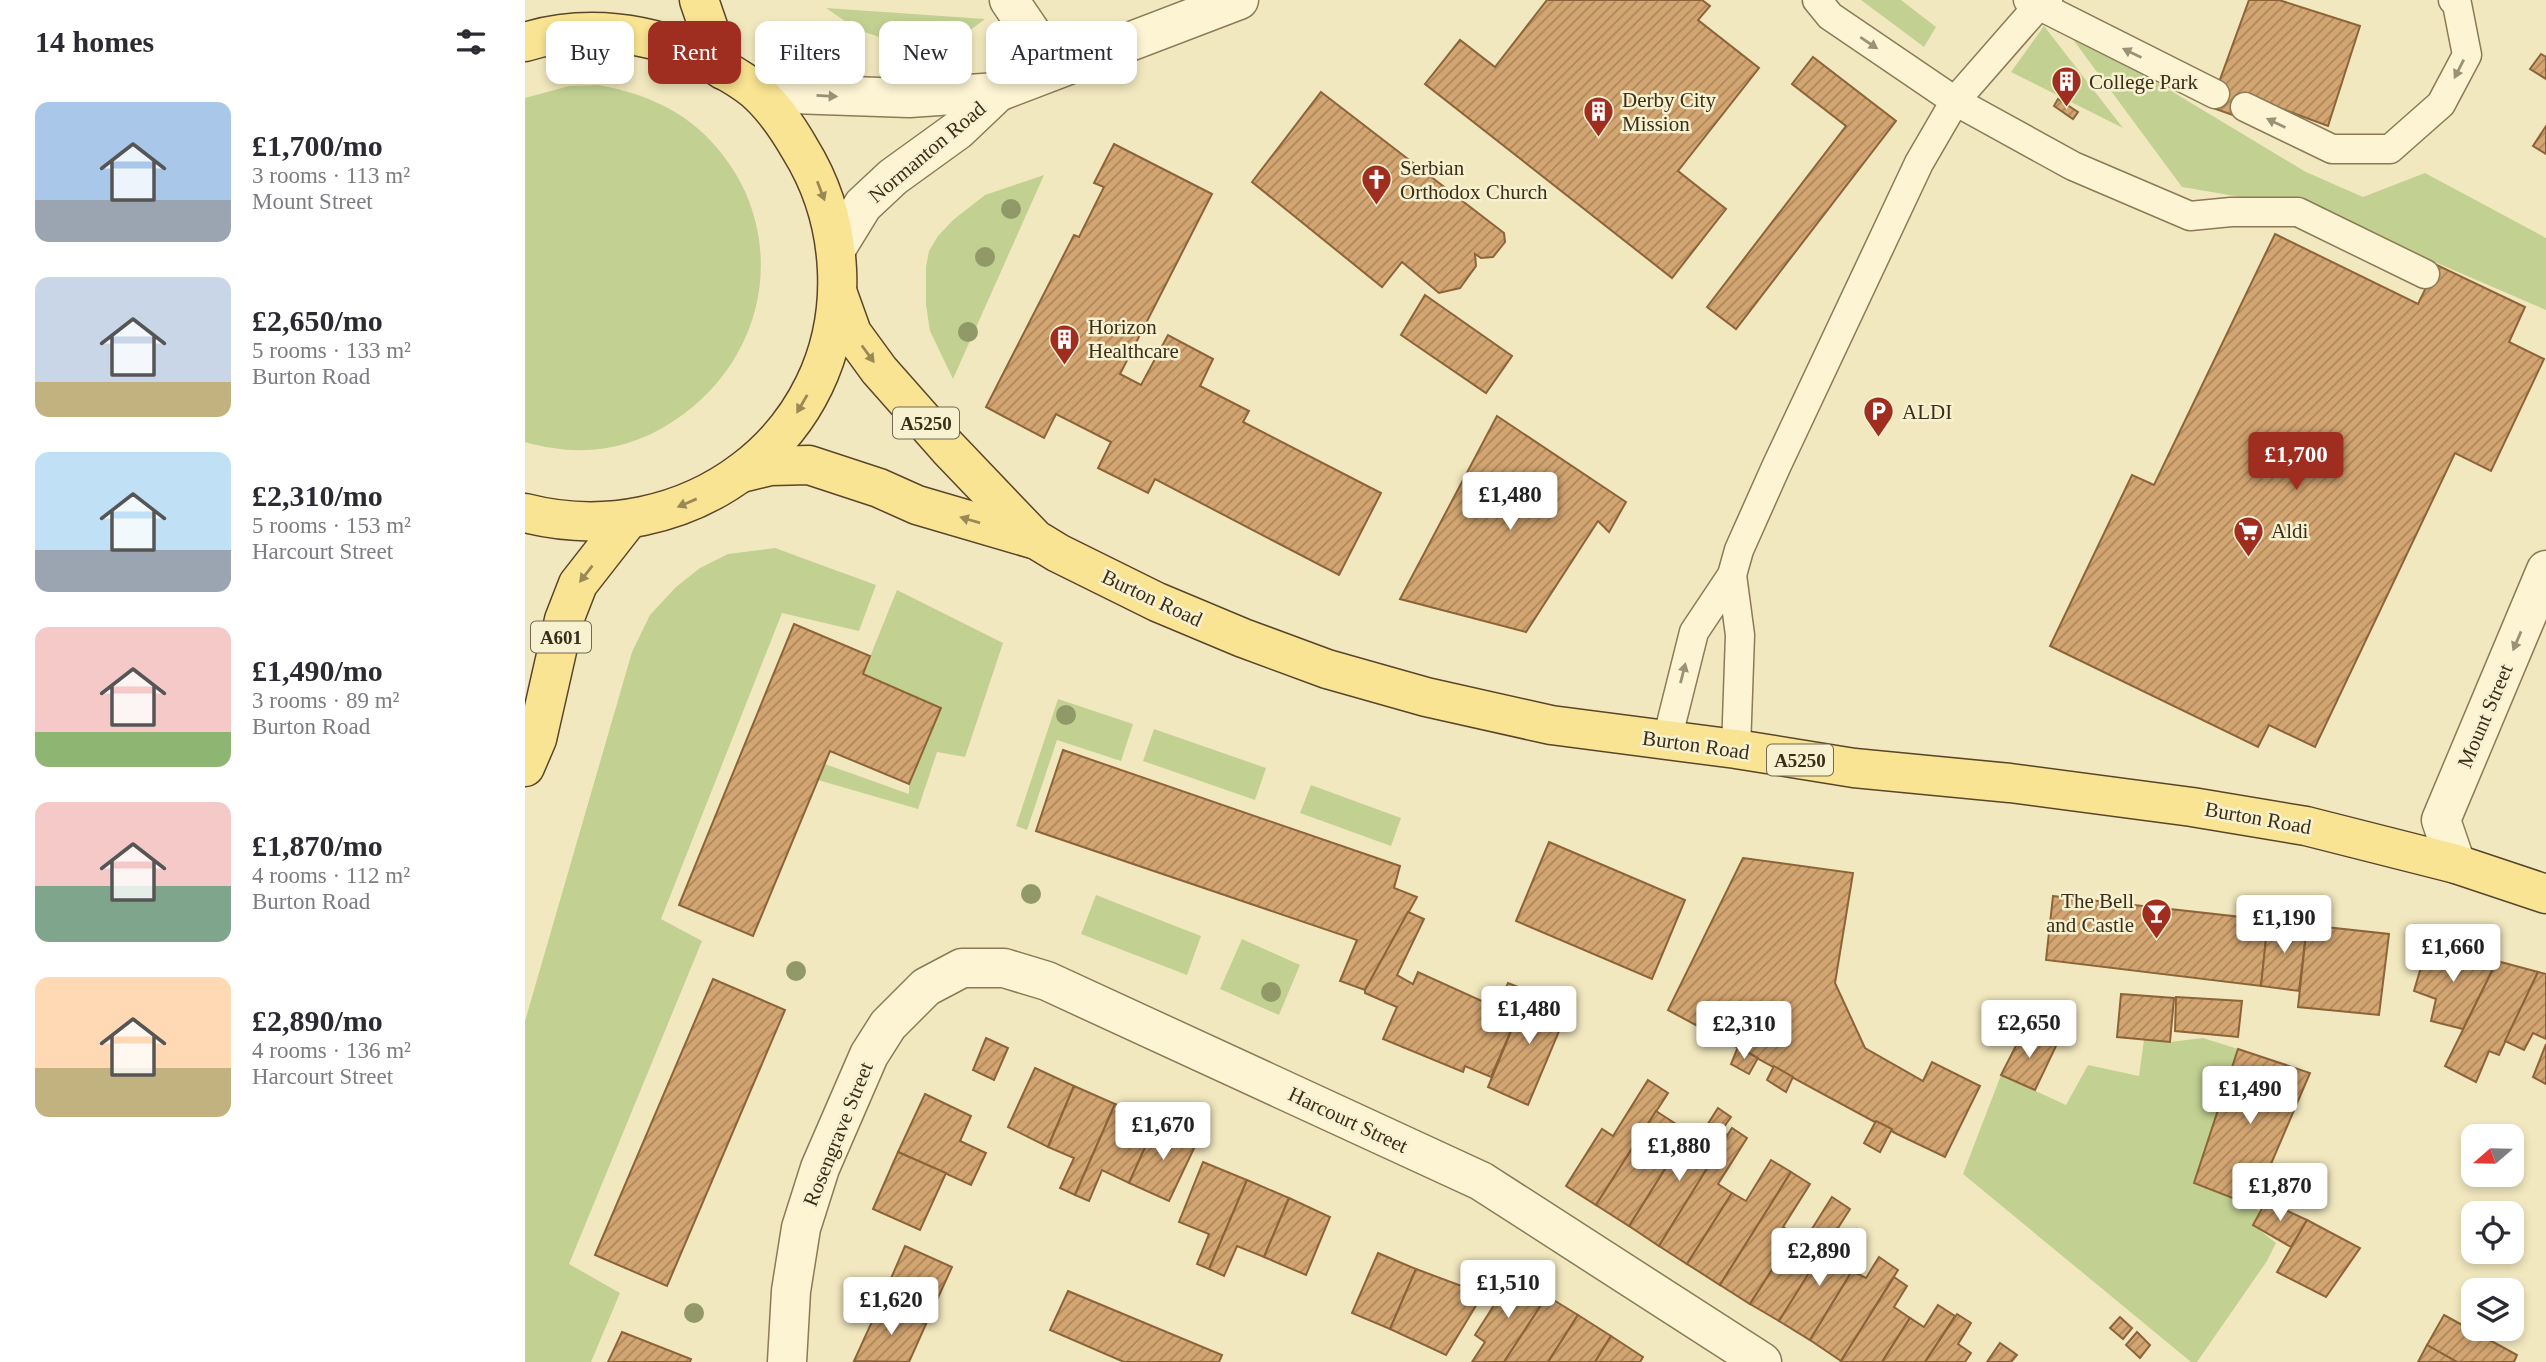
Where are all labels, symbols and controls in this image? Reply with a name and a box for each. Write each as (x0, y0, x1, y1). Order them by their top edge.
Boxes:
chip: Buy (546, 21, 634, 84)
chip: Rent (648, 21, 741, 84)
chip: Filters (755, 21, 865, 84)
chip: New (879, 21, 972, 84)
chip: Apartment (986, 21, 1137, 84)
icon: filters (452, 23, 490, 61)
text: 14 homes (35, 25, 154, 58)
one-way arrow (1860, 36, 1879, 49)
one-way arrow (2122, 47, 2142, 58)
one-way arrow (2454, 59, 2465, 79)
building icon: College Park (2049, 65, 2083, 109)
place label: College Park (2089, 70, 2199, 94)
place label: Derby City Mission (1622, 88, 1716, 136)
one-way arrow (816, 91, 838, 102)
building icon: Derby City Mission (1582, 95, 1616, 139)
street label: Normanton Road (864, 96, 991, 208)
one-way arrow (2266, 117, 2286, 128)
text: £1,700/mo (252, 129, 383, 162)
icon: home (91, 130, 175, 214)
place label: Serbian Orthodox Church (1400, 156, 1548, 204)
text: 3 rooms · 113 m² (252, 163, 410, 188)
church icon: Serbian Orthodox Church (1360, 163, 1394, 207)
one-way arrow (816, 181, 827, 202)
text: Mount Street (252, 189, 373, 214)
text: £2,650/mo (252, 304, 383, 337)
icon: home (91, 305, 175, 389)
place label: Horizon Healthcare (1088, 315, 1179, 363)
building icon: Horizon Healthcare (1048, 322, 1082, 366)
text: 5 rooms · 133 m² (252, 338, 411, 363)
one-way arrow (861, 345, 875, 363)
text: Burton Road (252, 364, 370, 389)
one-way arrow (796, 395, 809, 414)
parking icon: ALDI (1862, 395, 1896, 439)
place label: ALDI (1902, 400, 1952, 424)
road number: A5250 (893, 408, 959, 438)
pin: £1,700 (2239, 433, 2353, 492)
text: £1,700 (2264, 442, 2328, 467)
pin: £1,480 (1453, 472, 1567, 532)
text: £2,310/mo (252, 479, 383, 512)
icon: home (91, 480, 175, 564)
text: £1,480 (1478, 482, 1542, 507)
one-way arrow (677, 497, 697, 509)
text: 5 rooms · 153 m² (252, 513, 411, 538)
supermarket icon: Aldi (2231, 514, 2265, 558)
one-way arrow (959, 515, 980, 525)
place label: Aldi (2271, 519, 2309, 543)
text: Harcourt Street (252, 539, 393, 564)
street label: Burton Road (1098, 564, 1206, 632)
one-way arrow (578, 565, 593, 583)
road number: A601 (531, 622, 591, 652)
one-way arrow (2511, 630, 2522, 651)
text: £1,490/mo (252, 654, 383, 687)
icon: home (91, 655, 175, 739)
street label: Mount Street (2452, 660, 2518, 771)
one-way arrow (1678, 662, 1689, 684)
text: 3 rooms · 89 m² (252, 688, 399, 713)
text: Burton Road (252, 714, 370, 739)
street label: Burton Road (1641, 726, 1752, 764)
road number: A5250 (1767, 744, 1833, 776)
street label: Burton Road (2203, 797, 2314, 839)
text: £1,870/mo (252, 829, 383, 862)
icon: home (91, 830, 175, 914)
text: 4 rooms · 112 m² (252, 863, 410, 888)
text: Burton Road (252, 889, 370, 914)
place label: The Bell and Castle (2046, 889, 2134, 937)
pin: £1,190 (2227, 895, 2341, 955)
bar icon: The Bell and Castle (2140, 896, 2174, 940)
text: £1,190 (2252, 905, 2316, 930)
pin: £1,660 (2396, 925, 2510, 984)
text: £1,660 (2421, 934, 2485, 959)
pin: £1,480 (1472, 986, 1586, 1046)
text: £1,480 (1497, 996, 1561, 1021)
pin: £2,650 (1972, 1000, 2086, 1060)
pin: £2,310 (1687, 1002, 1801, 1061)
text: £2,890/mo (252, 1004, 383, 1037)
icon: home (91, 1005, 175, 1089)
text: £2,650 (1997, 1010, 2061, 1035)
text: £2,310 (1712, 1011, 1776, 1036)
text: 4 rooms · 136 m² (252, 1038, 411, 1063)
street label: Rosengrave Street (798, 1058, 878, 1210)
text: Harcourt Street (252, 1064, 393, 1089)
pin: £1,490 (2193, 1066, 2307, 1126)
text: £1,490 (2218, 1076, 2282, 1101)
street label: Harcourt Street (1285, 1082, 1412, 1158)
pin: £1,670 (1106, 1102, 1220, 1162)
text: £1,670 (1131, 1112, 1195, 1137)
pin: £1,880 (1622, 1124, 1736, 1183)
north arrow (2461, 1124, 2523, 1186)
map controls (2461, 1124, 2524, 1341)
text: £1,880 (1647, 1133, 1711, 1158)
pin: £1,870 (2223, 1164, 2337, 1223)
text: £1,870 (2248, 1173, 2312, 1198)
button: locate (2461, 1201, 2524, 1264)
pin: £2,890 (1762, 1228, 1876, 1288)
text: £2,890 (1787, 1238, 1851, 1263)
pin: £1,510 (1451, 1260, 1565, 1320)
text: £1,510 (1476, 1270, 1540, 1295)
pin: £1,620 (834, 1278, 948, 1337)
button: layers (2461, 1278, 2524, 1341)
text: £1,620 (859, 1287, 923, 1312)

